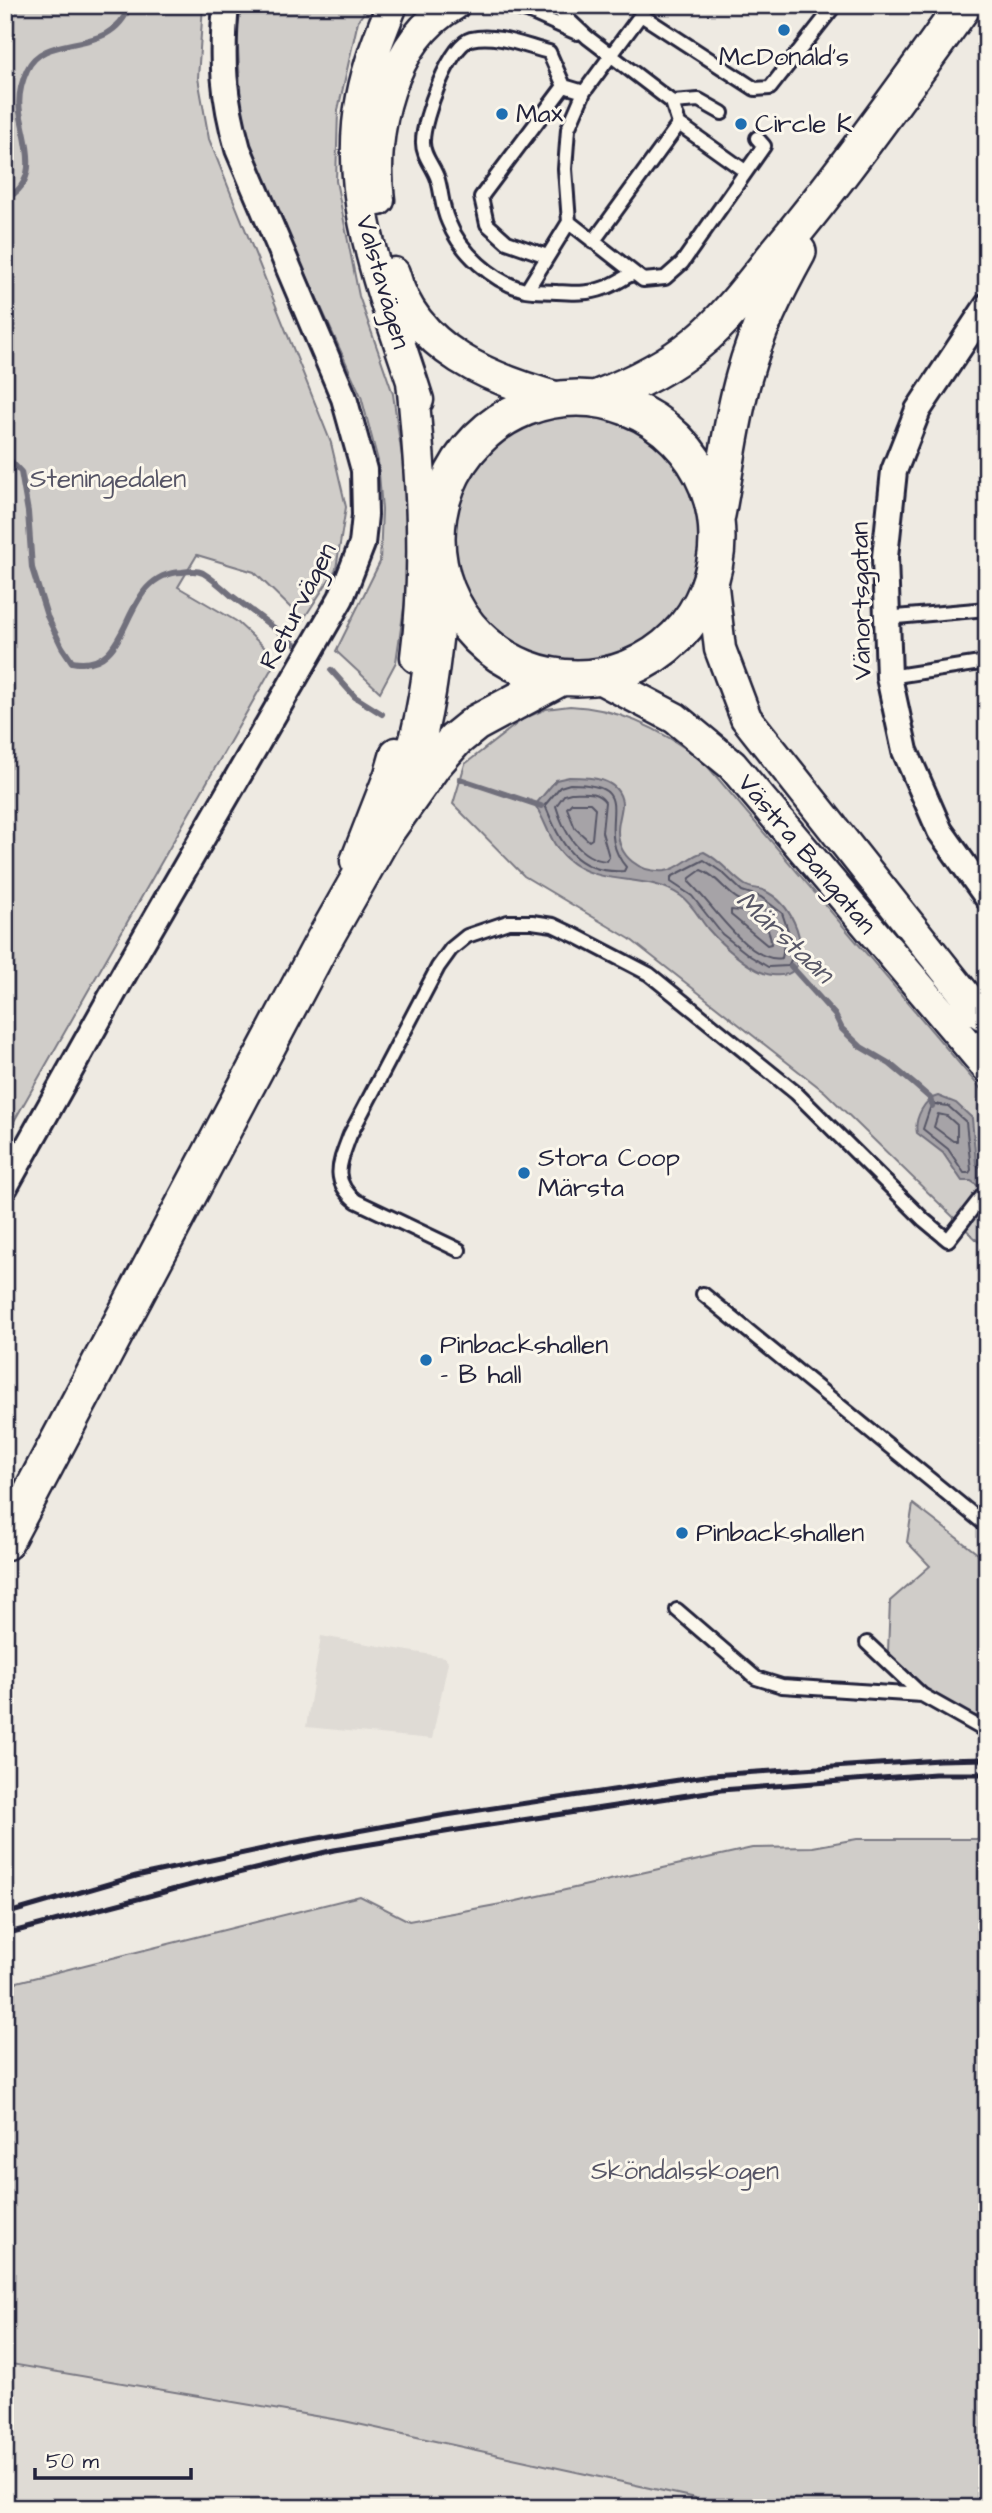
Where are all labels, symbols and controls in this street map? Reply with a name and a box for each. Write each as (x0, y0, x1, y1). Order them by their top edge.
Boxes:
marker: McDonald's (776, 22, 792, 38)
place label: McDonald's (719, 39, 849, 75)
place label: Max (516, 96, 564, 132)
marker: Max (494, 106, 510, 122)
place label: Circle K (755, 106, 853, 142)
marker: Circle K (733, 116, 749, 132)
street label: Valstavägen (345, 211, 419, 354)
park label: Steningedalen (30, 461, 186, 499)
street label: Vänortsgatan (842, 521, 882, 681)
street label: Returvägen (251, 536, 347, 676)
street label: Västra Bangatan (728, 766, 885, 943)
water label: Märstaån (728, 882, 844, 994)
place label: Stora Coop Märsta (538, 1140, 680, 1206)
marker: Stora Coop Märsta (516, 1165, 532, 1181)
place label: Pinbackshallen - B hall (440, 1327, 608, 1393)
marker: Pinbackshallen - B hall (418, 1352, 434, 1368)
place label: Pinbackshallen (696, 1515, 864, 1551)
marker: Pinbackshallen (674, 1525, 690, 1541)
park label: Sköndalsskogen (591, 2153, 779, 2191)
scale bar (35, 2436, 191, 2480)
text: 50 m (46, 2447, 100, 2476)

